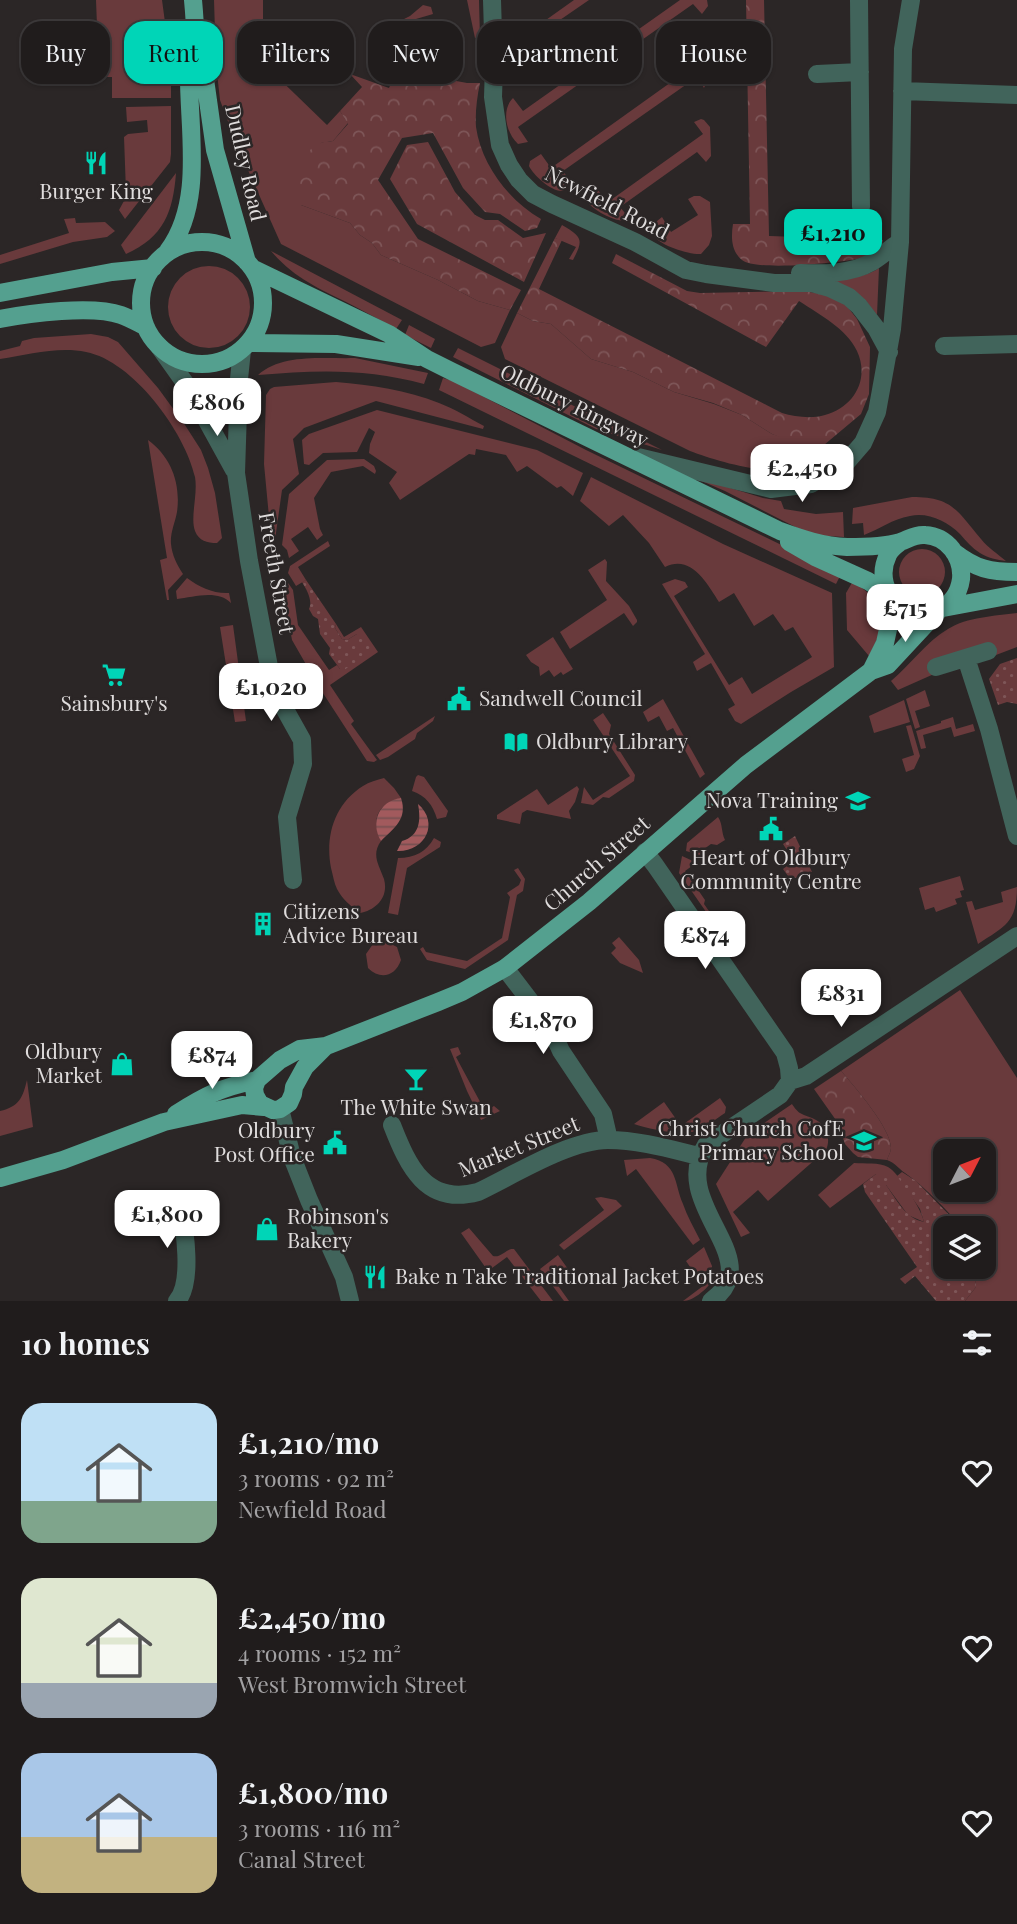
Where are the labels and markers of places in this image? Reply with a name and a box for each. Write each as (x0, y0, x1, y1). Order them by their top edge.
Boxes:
restaurant icon: Burger King (82, 149, 110, 177)
place label: Burger King (39, 176, 153, 204)
pin: £1,210 (776, 210, 890, 269)
pin: £806 (176, 378, 258, 438)
pin: £2,450 (745, 444, 859, 504)
pin: £715 (864, 584, 946, 644)
supermarket icon: Sainsbury's (100, 661, 128, 689)
pin: £1,020 (214, 664, 328, 723)
place label: Sandwell Council (479, 683, 642, 711)
public building icon: Sandwell Council (445, 685, 473, 713)
place label: Sainsbury's (60, 688, 168, 716)
place label: Oldbury Library (536, 726, 688, 754)
library icon: Oldbury Library (502, 728, 530, 756)
place label: Nova Training (706, 785, 838, 813)
school or university icon: Nova Training (844, 787, 872, 815)
public building icon: Heart of Oldbury Community Centre (757, 815, 785, 843)
place label: Heart of Oldbury Community Centre (680, 842, 862, 894)
place label: Citizens Advice Bureau (282, 896, 418, 948)
building icon: Citizens Advice Bureau (249, 910, 277, 938)
pin: £874 (664, 912, 746, 971)
pin: £831 (800, 970, 882, 1029)
pin: £1,870 (486, 996, 600, 1056)
pin: £874 (171, 1032, 253, 1091)
place label: Oldbury Market (25, 1036, 103, 1088)
shop icon: Oldbury Market (108, 1050, 136, 1078)
bar icon: The White Swan (402, 1065, 430, 1093)
place label: The White Swan (340, 1092, 492, 1120)
place label: Christ Church CofE Primary School (658, 1113, 844, 1165)
place label: Oldbury Post Office (214, 1115, 315, 1167)
school or university icon: Christ Church CofE Primary School (850, 1127, 878, 1155)
public building icon: Oldbury Post Office (321, 1129, 349, 1157)
pin: £1,800 (110, 1190, 224, 1250)
place label: Robinson's Bakery (287, 1201, 389, 1253)
shop icon: Robinson's Bakery (253, 1215, 281, 1243)
place label: Bake n Take Traditional Jacket Potatoes (395, 1261, 764, 1289)
restaurant icon: Bake n Take Traditional Jacket Potatoes (361, 1263, 389, 1291)

